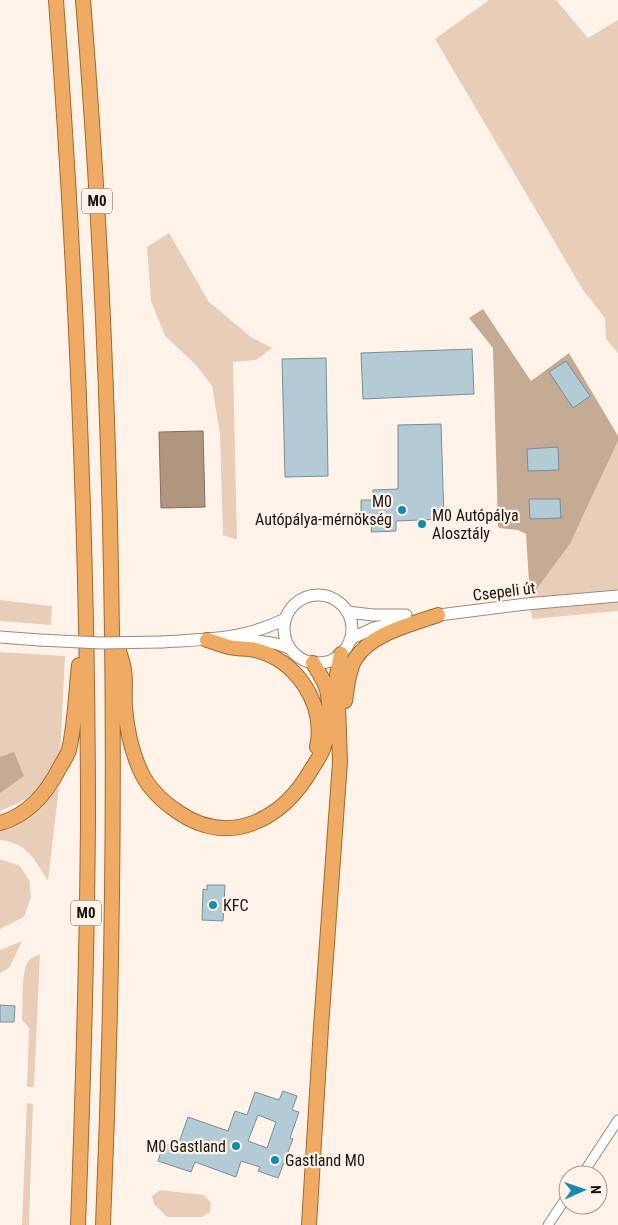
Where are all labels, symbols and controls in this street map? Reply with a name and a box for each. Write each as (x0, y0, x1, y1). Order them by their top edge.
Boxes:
road number: M0 (82, 188, 112, 214)
place label: M0 Autópálya-mérnökség (255, 492, 392, 529)
marker: M0 Autópálya-mérnökség (396, 504, 408, 516)
place label: M0 Autópálya Alosztály (432, 506, 519, 543)
marker: M0 Autópálya Alosztály (416, 518, 428, 530)
street label: Csepeli út (472, 578, 537, 605)
place label: KFC (223, 896, 249, 915)
marker: KFC (207, 899, 219, 911)
road number: M0 (71, 900, 101, 926)
place label: M0 Gastland (146, 1137, 226, 1156)
marker: M0 Gastland (230, 1140, 242, 1152)
place label: Gastland M0 (285, 1151, 365, 1170)
marker: Gastland M0 (269, 1154, 281, 1166)
north arrow (558, 1165, 608, 1215)
text: N (588, 1185, 604, 1194)

